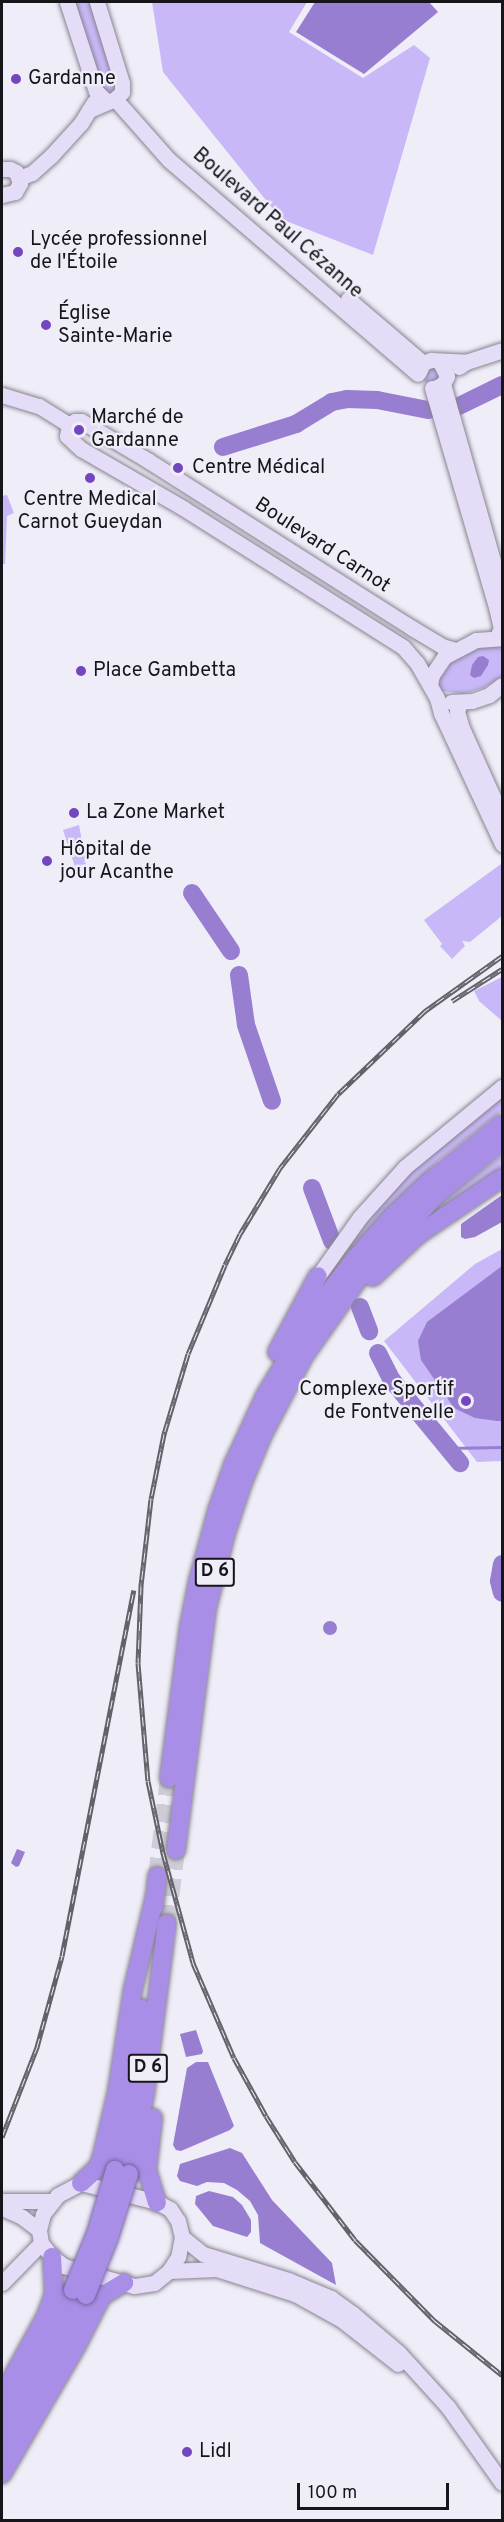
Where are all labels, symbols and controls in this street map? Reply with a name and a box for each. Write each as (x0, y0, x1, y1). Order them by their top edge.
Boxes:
place label: Gardanne (28, 67, 116, 91)
marker: Gardanne (9, 72, 23, 86)
street label: Boulevard Paul Cézanne (187, 144, 367, 304)
place label: Lycée professionnel de l'Étoile (30, 228, 207, 275)
marker: Lycée professionnel de l'Étoile (11, 245, 25, 259)
place label: Église Sainte-Marie (58, 302, 172, 349)
marker: Église Sainte-Marie (39, 318, 53, 332)
place label: Marché de Gardanne (91, 406, 184, 453)
marker: Marché de Gardanne (72, 423, 86, 437)
place label: Centre Médical (192, 456, 325, 480)
marker: Centre Médical (169, 459, 187, 477)
marker: Centre Medical Carnot Gueydan (81, 469, 99, 487)
place label: Centre Medical Carnot Gueydan (17, 489, 163, 536)
street label: Boulevard Carnot (250, 493, 394, 599)
place label: Place Gambetta (93, 659, 236, 683)
marker: Place Gambetta (74, 664, 88, 678)
place label: La Zone Market (86, 801, 225, 825)
marker: La Zone Market (67, 806, 81, 820)
place label: Hôpital de jour Acanthe (60, 838, 175, 885)
marker: Hôpital de jour Acanthe (38, 852, 56, 870)
place label: Complexe Sportif de Fontvenelle (299, 1378, 454, 1425)
marker: Complexe Sportif de Fontvenelle (459, 1394, 473, 1408)
road number: D 6 (194, 1557, 236, 1587)
road number: D 6 (127, 2053, 169, 2083)
place label: Lidl (199, 2440, 232, 2464)
marker: Lidl (180, 2445, 194, 2459)
scale bar (300, 2471, 452, 2509)
text: 100 m (308, 2482, 357, 2505)

